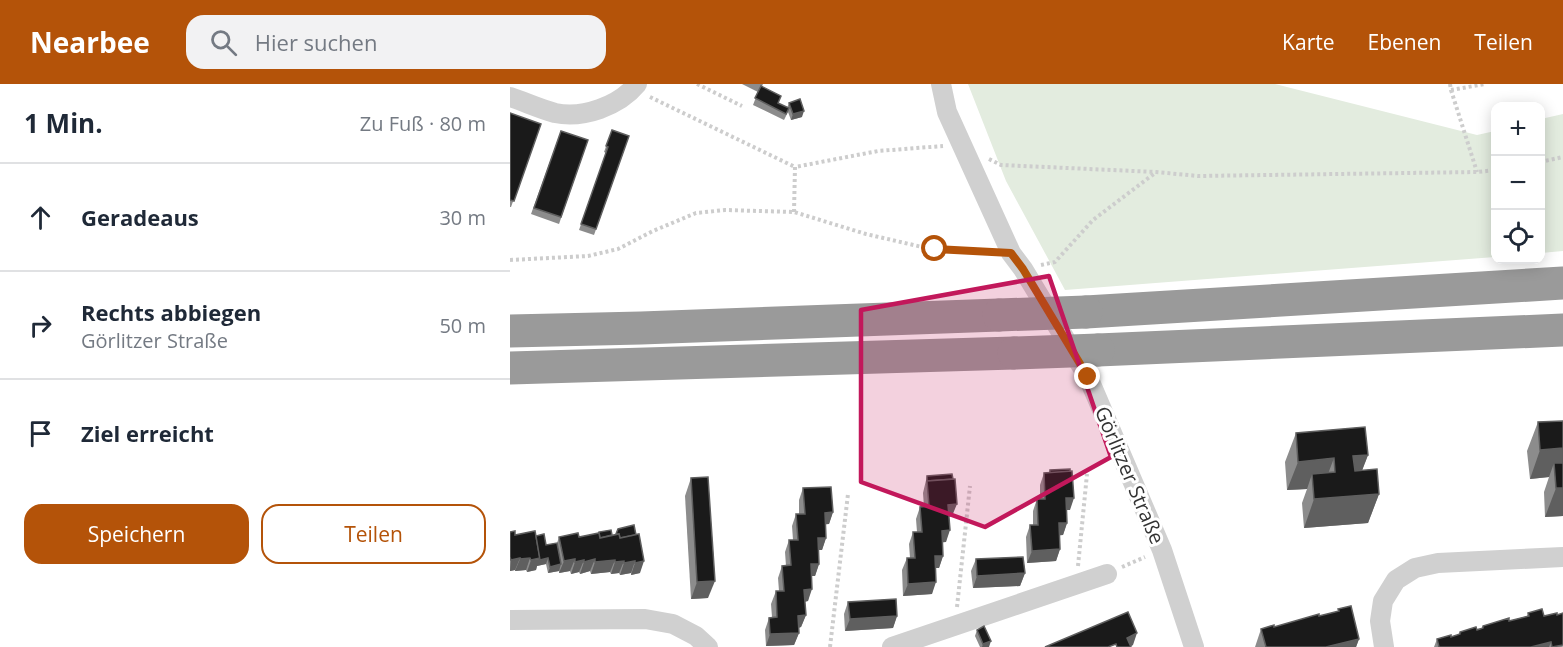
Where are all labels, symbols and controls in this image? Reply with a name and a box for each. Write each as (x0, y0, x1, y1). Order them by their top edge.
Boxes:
search box (186, 15, 606, 69)
text: Nearbee (30, 23, 150, 61)
icon: search (207, 26, 240, 59)
text: Hier suchen (255, 27, 377, 57)
text: Karte (1282, 28, 1335, 56)
text: Ebenen (1368, 28, 1441, 56)
text: Teilen (1474, 28, 1533, 56)
map controls (1491, 102, 1545, 264)
button: + (1491, 102, 1545, 156)
text: 1 Min. (24, 105, 103, 141)
text: Zu Fuß · 80 m (360, 110, 486, 137)
button: − (1491, 156, 1545, 210)
icon: ahead (24, 201, 57, 234)
text: Geradeaus (81, 202, 199, 232)
text: 30 m (439, 204, 486, 231)
button: locate (1491, 210, 1545, 264)
route start (921, 235, 947, 261)
text: Rechts abbiegen (81, 297, 261, 327)
icon: right (24, 309, 57, 342)
text: 50 m (439, 312, 486, 339)
text: Görlitzer Straße (81, 327, 228, 354)
route end (1074, 363, 1100, 389)
street label: Görlitzer Straße (1089, 402, 1171, 548)
icon: arrive (24, 417, 57, 450)
text: Ziel erreicht (81, 418, 214, 448)
button: Speichern (24, 504, 249, 564)
button: Teilen (261, 504, 486, 564)

